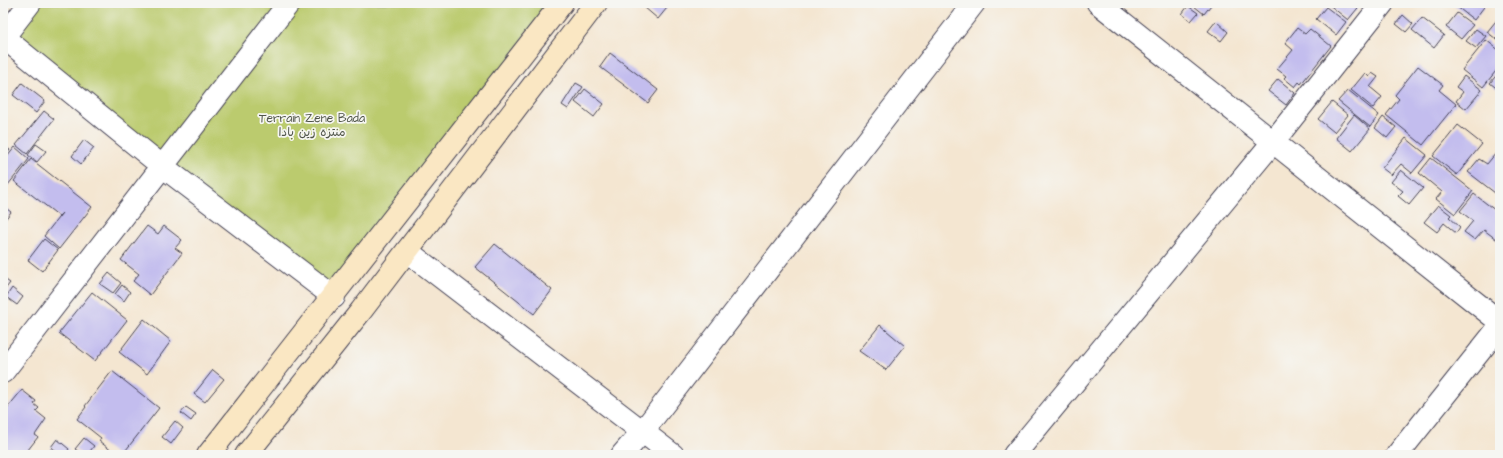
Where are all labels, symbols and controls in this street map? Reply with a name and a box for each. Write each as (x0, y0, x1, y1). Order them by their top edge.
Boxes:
park label: Terrain Zene Bada منتزه زين بادا (259, 110, 365, 141)

